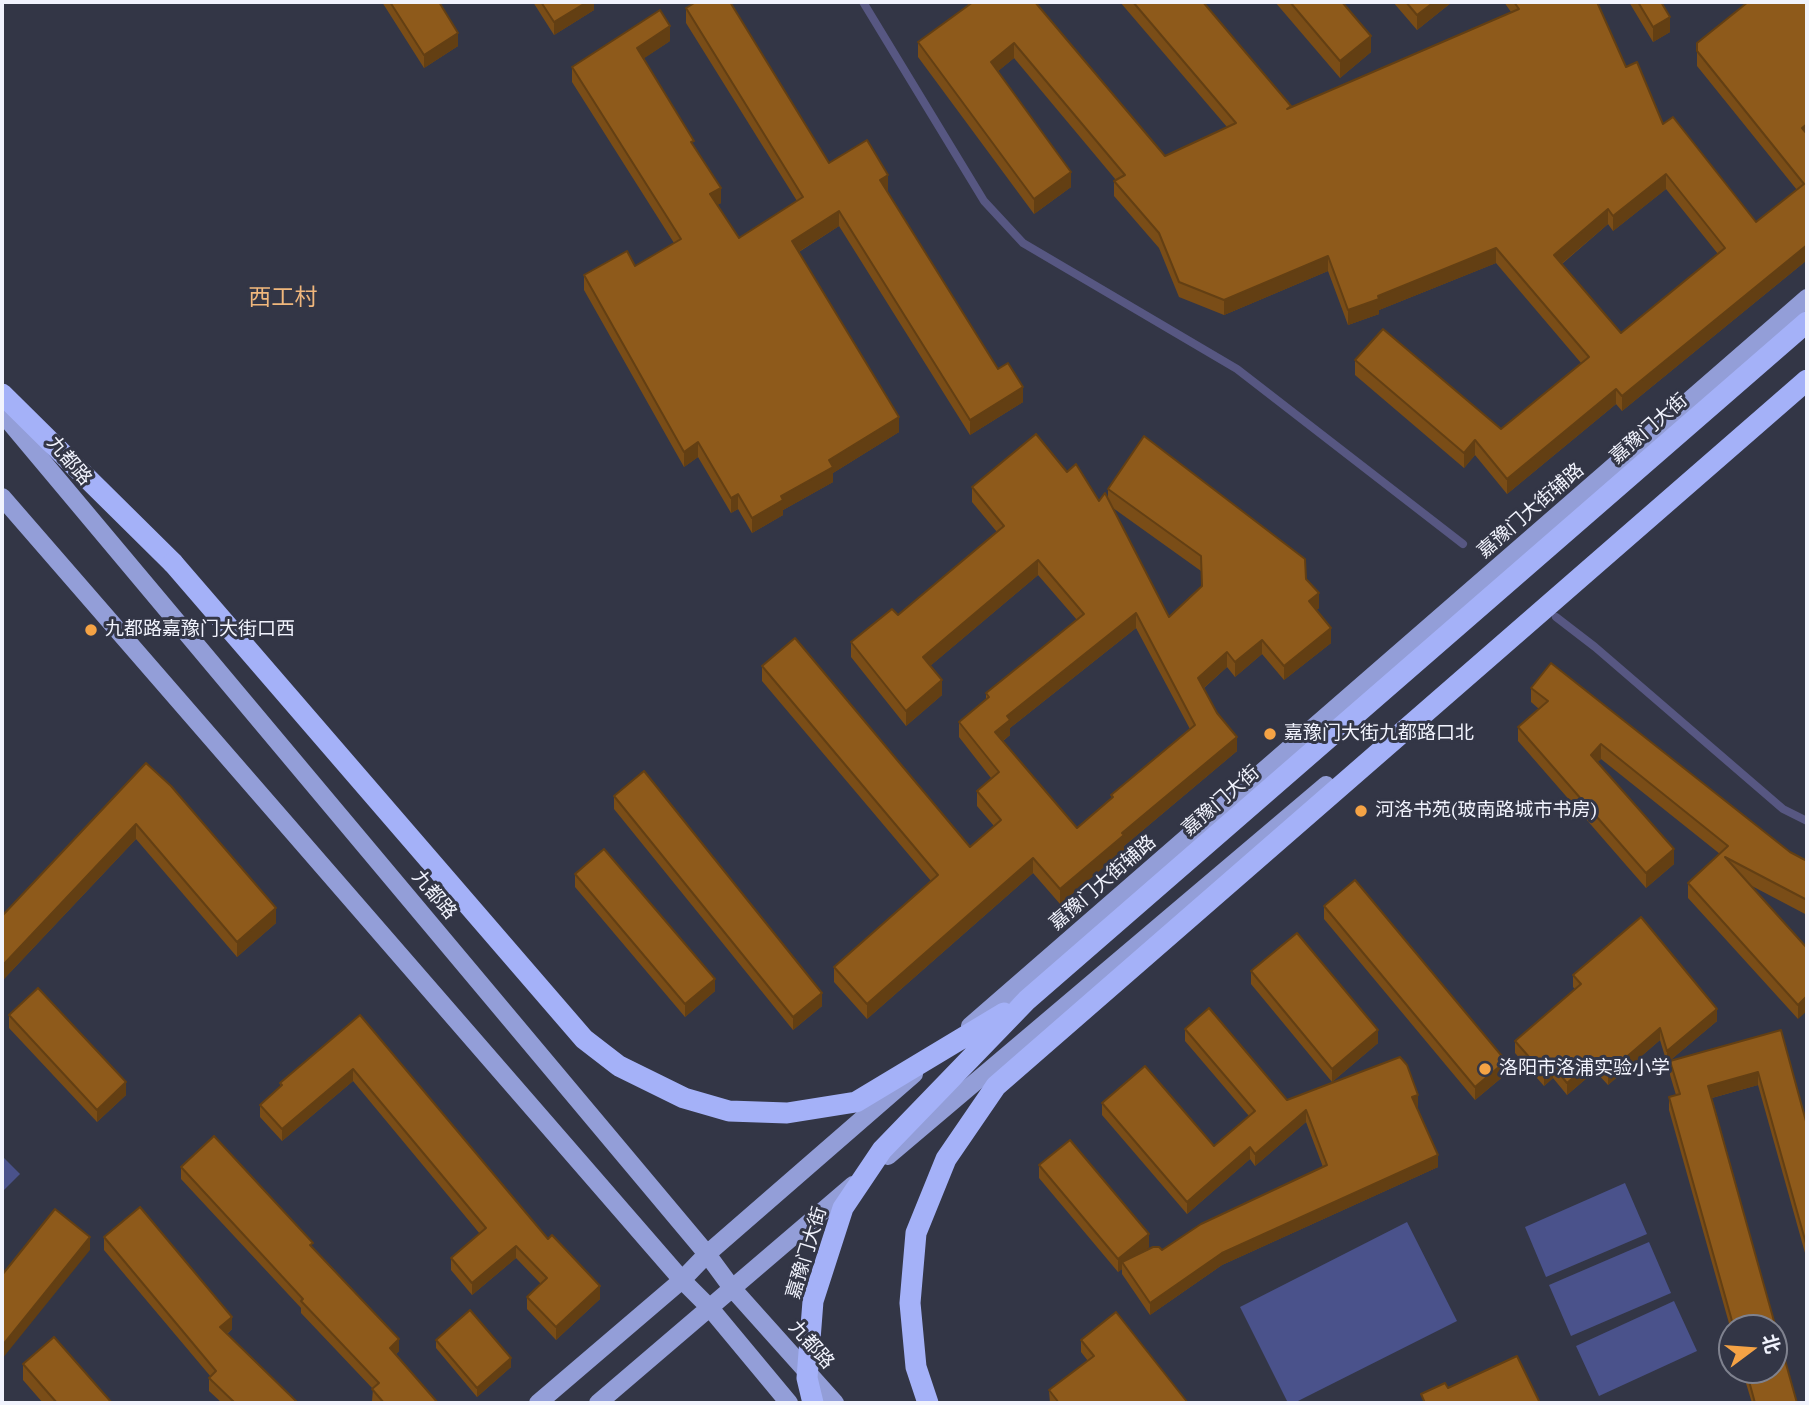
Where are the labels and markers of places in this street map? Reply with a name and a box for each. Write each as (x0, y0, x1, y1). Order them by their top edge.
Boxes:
place label: 九都路嘉豫门大街口西 (105, 619, 295, 641)
marker: 九都路嘉豫门大街口西 (83, 622, 99, 638)
place label: 嘉豫门大街九都路口北 (1284, 723, 1474, 745)
marker: 嘉豫门大街九都路口北 (1262, 726, 1278, 742)
place label: 河洛书苑(玻南路城市书房) (1375, 800, 1597, 822)
marker: 河洛书苑(玻南路城市书房) (1353, 803, 1369, 819)
place label: 洛阳市洛浦实验小学 (1499, 1058, 1670, 1080)
marker: 洛阳市洛浦实验小学 (1477, 1061, 1493, 1077)

